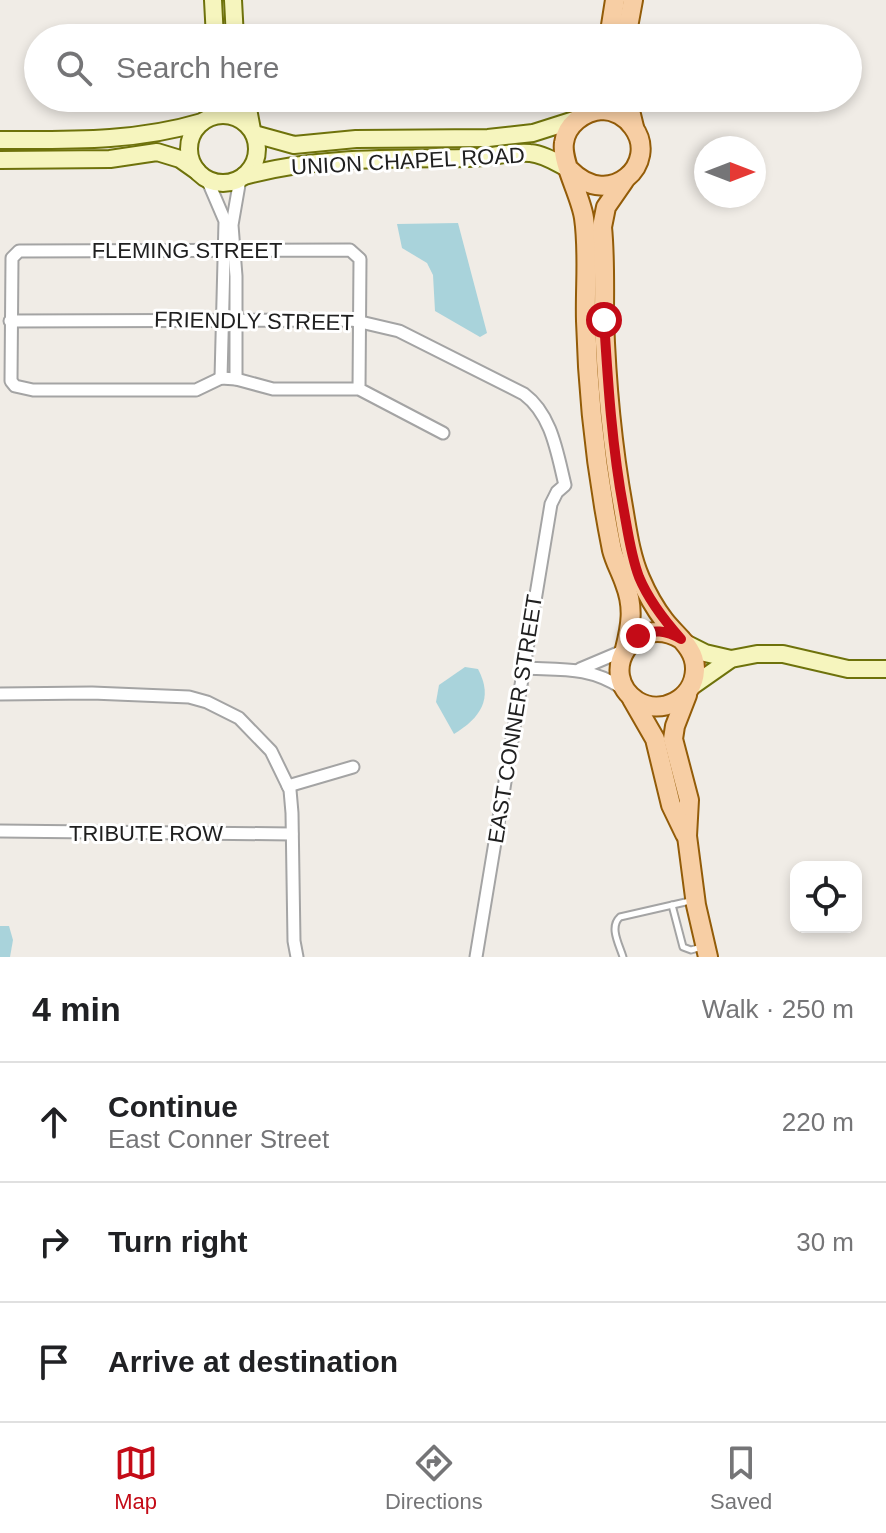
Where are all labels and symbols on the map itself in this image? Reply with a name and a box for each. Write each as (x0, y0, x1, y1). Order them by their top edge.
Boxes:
north arrow (694, 136, 766, 208)
street label: UNION CHAPEL ROAD (291, 142, 525, 180)
street label: FLEMING STREET (92, 238, 282, 263)
route start (586, 302, 622, 338)
street label: FRIENDLY STREET (154, 307, 354, 335)
street label: EAST CONNER STREET (483, 593, 547, 845)
route end (620, 618, 656, 654)
street label: TRIBUTE ROW (69, 821, 223, 846)

